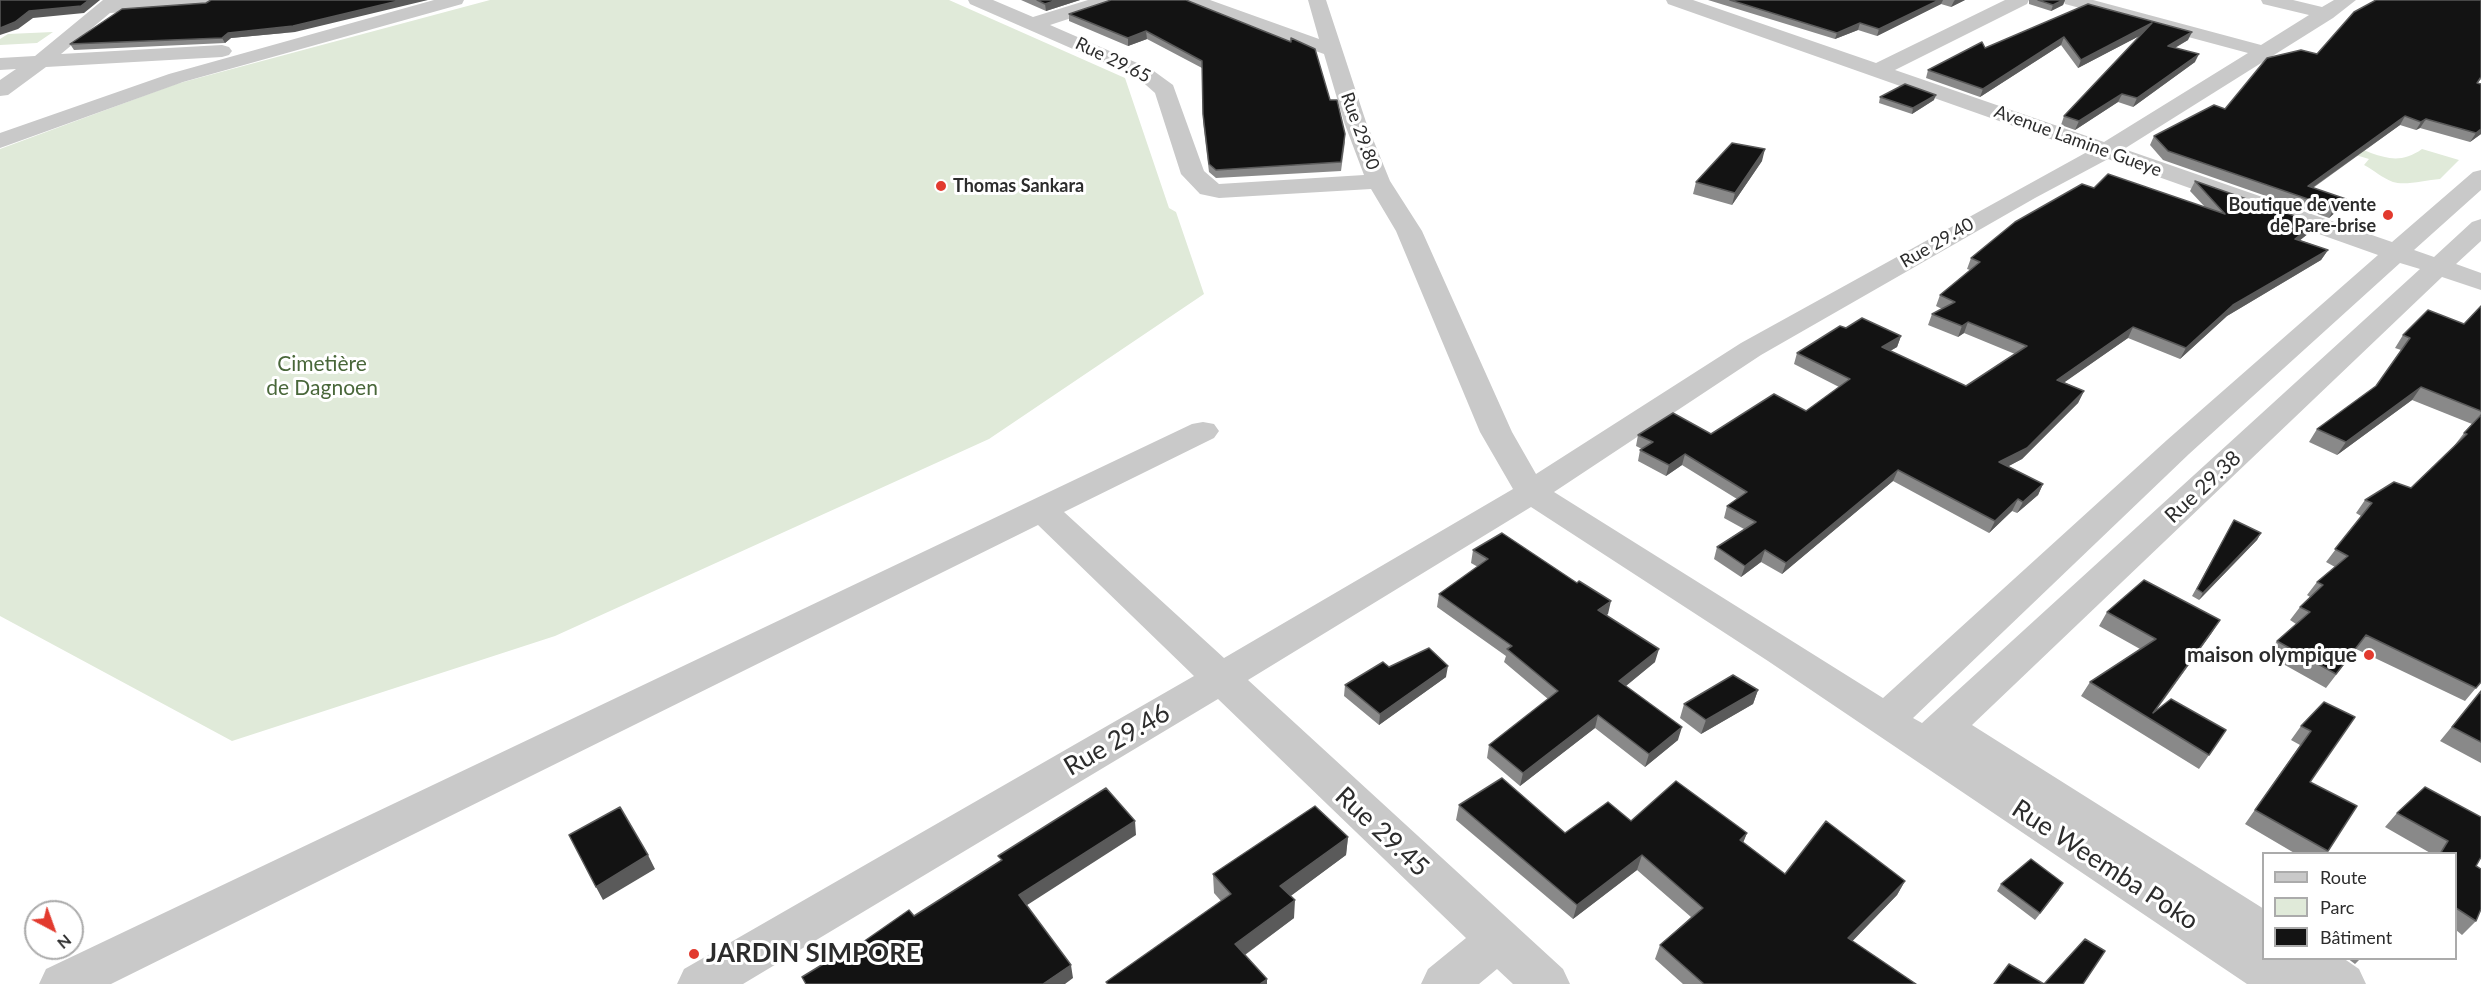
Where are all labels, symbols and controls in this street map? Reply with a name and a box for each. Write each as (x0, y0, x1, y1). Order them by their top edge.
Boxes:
street label: Rue 29.65 (1072, 33, 1154, 87)
street label: Rue 29.80 (1336, 89, 1384, 173)
street label: Avenue Lamine Gueye (1991, 101, 2165, 181)
place label: Thomas Sankara (953, 175, 1084, 197)
marker: Thomas Sankara (934, 179, 948, 193)
place label: Boutique de vente de Pare-brise (2229, 194, 2376, 236)
marker: Boutique de vente de Pare-brise (2381, 208, 2395, 222)
street label: Rue 29.40 (1896, 213, 1978, 273)
park label: Cimetière de Dagnoen (266, 351, 378, 401)
street label: Rue 29.38 (2160, 446, 2246, 528)
place label: maison olympique (2187, 642, 2357, 668)
marker: maison olympique (2362, 648, 2376, 662)
street label: Rue 29.46 (1058, 697, 1176, 783)
street label: Rue 29.45 (1329, 781, 1435, 883)
street label: Rue Weemba Poko (2006, 793, 2204, 937)
legend (2262, 852, 2457, 960)
text: Route (2320, 866, 2367, 888)
text: Parc (2320, 896, 2354, 918)
north arrow (24, 900, 84, 960)
text: Bâtiment (2320, 926, 2392, 948)
text: N (54, 931, 76, 954)
place label: JARDIN SIMPORE (706, 938, 921, 970)
marker: JARDIN SIMPORE (687, 947, 701, 961)

